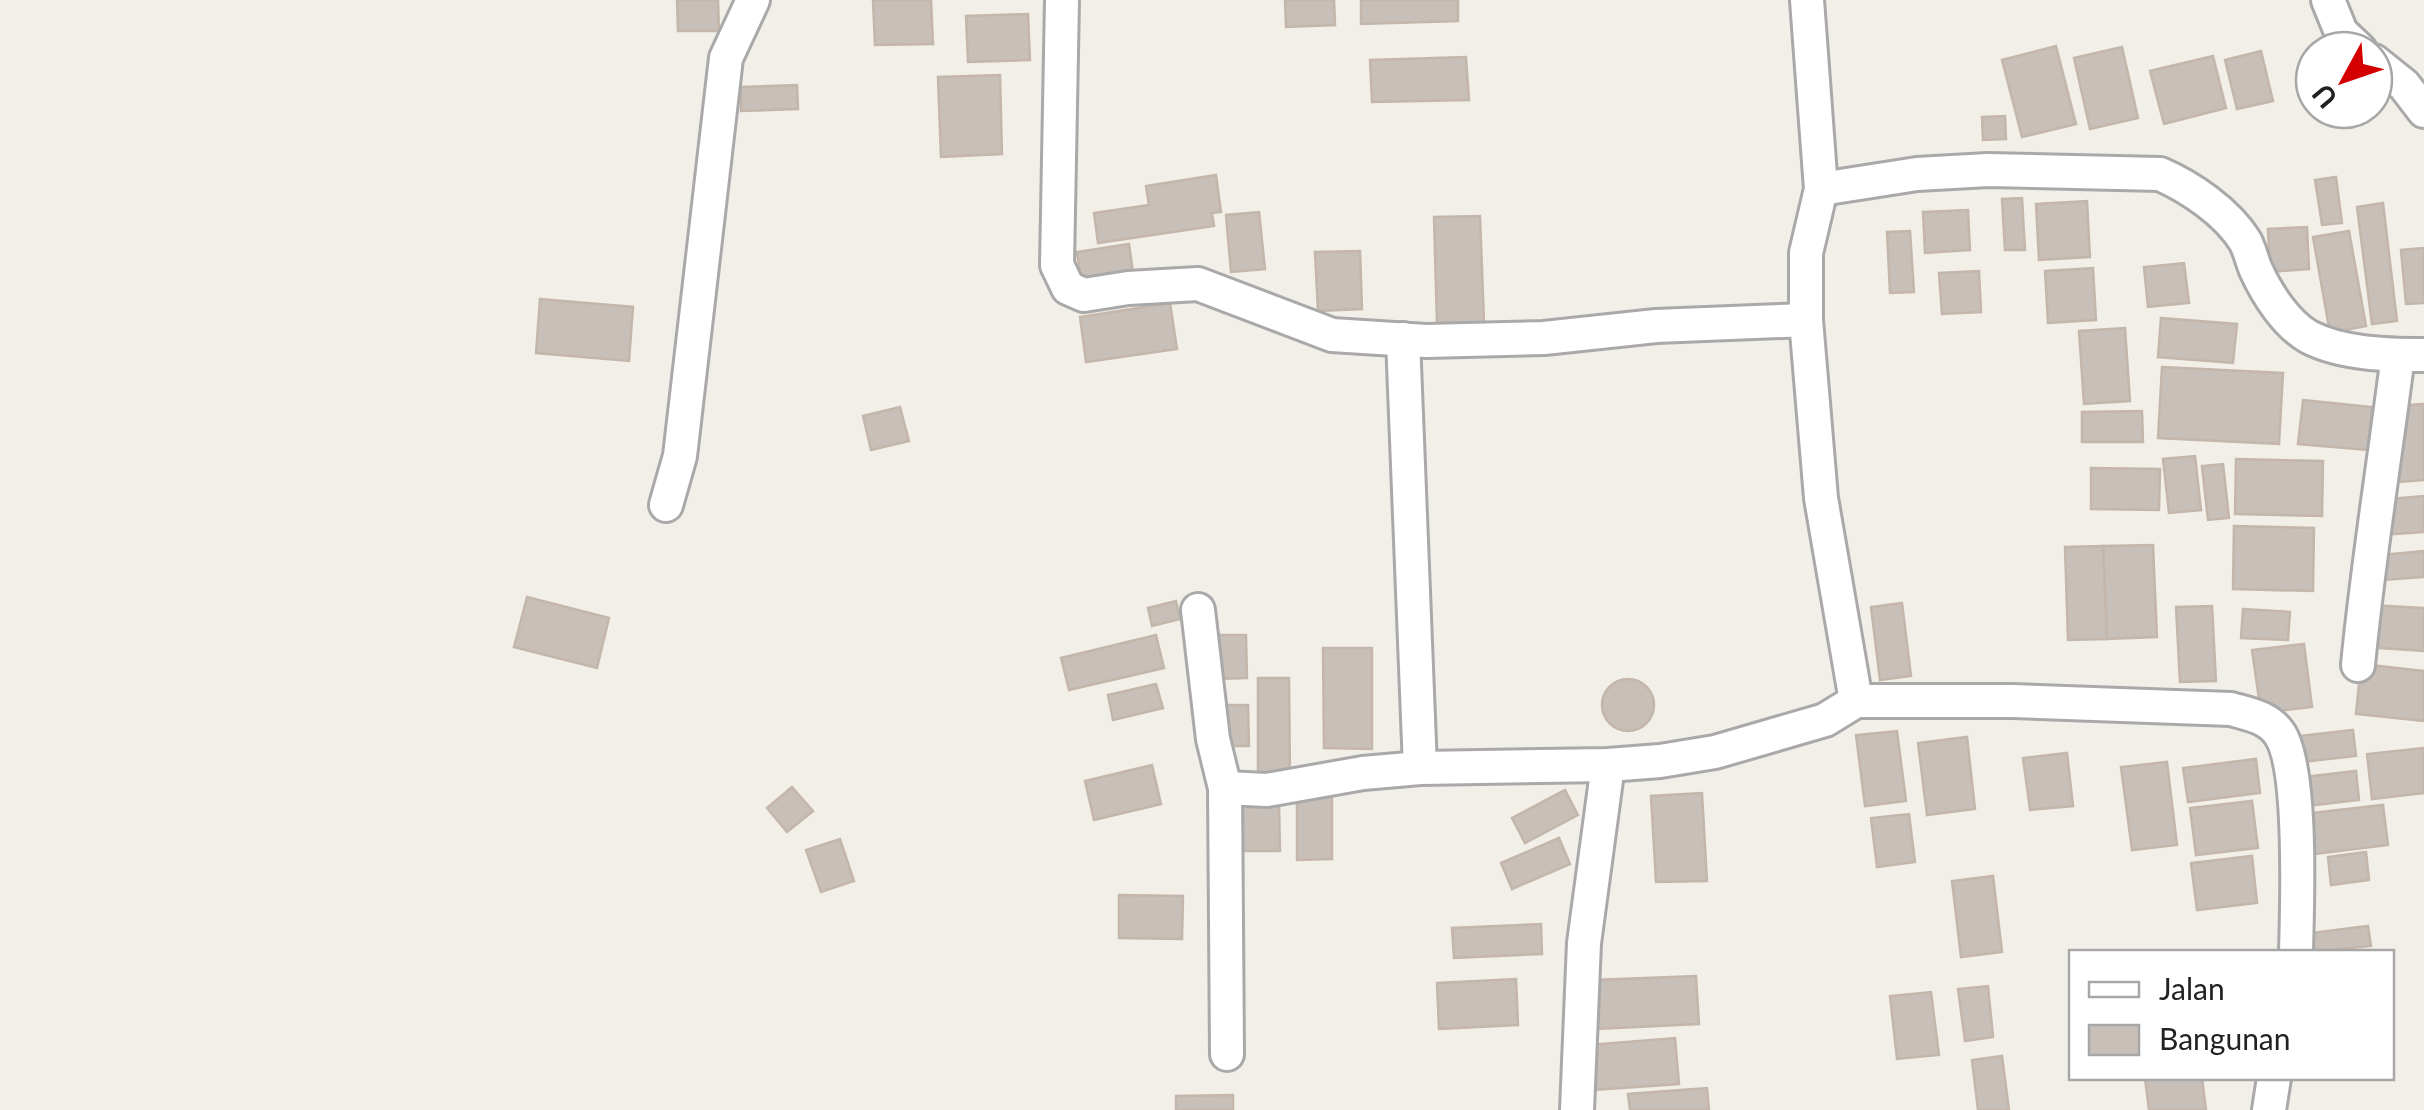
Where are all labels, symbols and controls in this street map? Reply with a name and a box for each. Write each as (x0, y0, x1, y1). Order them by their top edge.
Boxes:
north arrow (2294, 30, 2394, 130)
text: U (2304, 78, 2344, 116)
legend (2069, 950, 2394, 1080)
text: Jalan (2159, 970, 2225, 1006)
text: Bangunan (2159, 1020, 2291, 1056)

